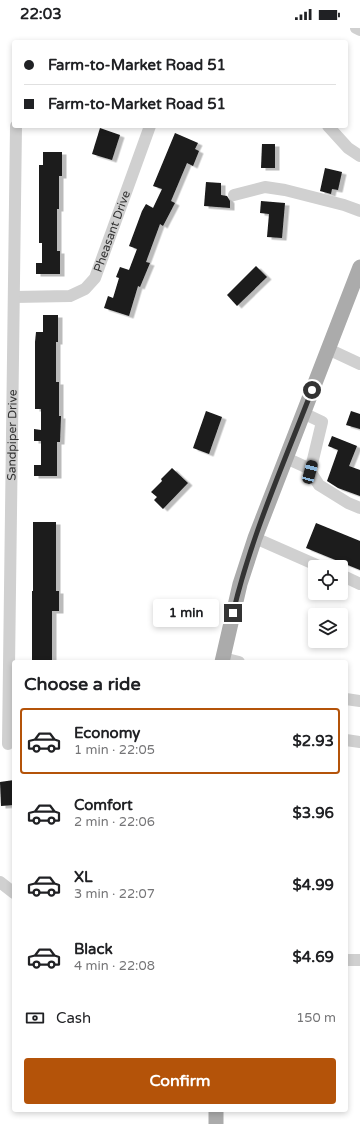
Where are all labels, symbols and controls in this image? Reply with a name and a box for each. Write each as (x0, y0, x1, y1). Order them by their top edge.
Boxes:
text: 22:03 (20, 5, 62, 23)
text: Farm-to-Market Road 51 (48, 56, 226, 74)
text: Farm-to-Market Road 51 (48, 95, 226, 113)
street label: Pheasant Drive (91, 188, 133, 274)
route start (303, 381, 321, 399)
street label: Sandpiper Drive (4, 389, 20, 481)
car (301, 459, 319, 485)
map controls (308, 560, 348, 648)
button: locate (308, 560, 348, 600)
callout: 1 min (153, 599, 219, 627)
route end (224, 604, 242, 622)
text: 1 min (169, 605, 203, 621)
button: layers (308, 608, 348, 648)
text: Choose a ride (24, 673, 141, 695)
icon: car (26, 723, 62, 759)
text: Economy (74, 724, 140, 742)
text: $2.93 (293, 732, 334, 750)
text: 1 min · 22:05 (74, 742, 155, 758)
icon: car (26, 795, 62, 831)
text: Comfort (74, 796, 133, 814)
text: $3.96 (293, 804, 334, 822)
text: 2 min · 22:06 (74, 814, 155, 830)
icon: car (26, 867, 62, 903)
text: XL (74, 868, 93, 886)
text: $4.99 (293, 876, 334, 894)
text: 3 min · 22:07 (74, 886, 155, 902)
icon: car (26, 939, 62, 975)
text: Black (74, 940, 113, 958)
text: $4.69 (293, 948, 334, 966)
text: 4 min · 22:08 (74, 958, 155, 974)
icon: cash (24, 1007, 46, 1029)
text: Cash (56, 1009, 91, 1027)
text: 150 m (296, 1010, 336, 1026)
button: Confirm (24, 1058, 336, 1104)

